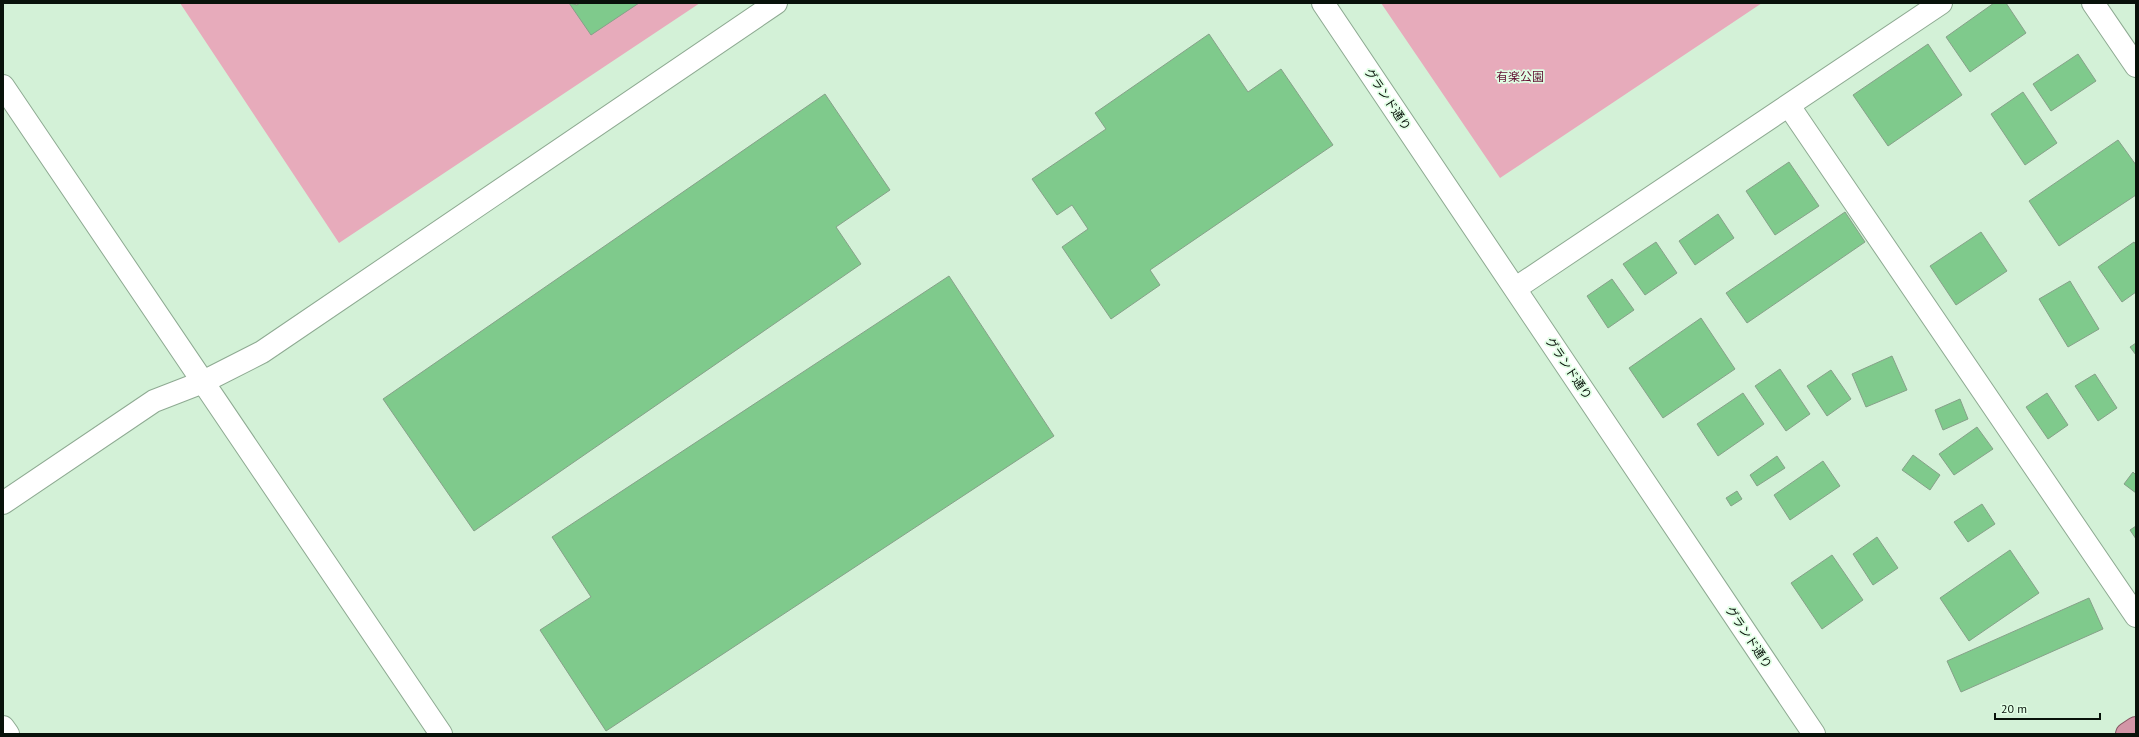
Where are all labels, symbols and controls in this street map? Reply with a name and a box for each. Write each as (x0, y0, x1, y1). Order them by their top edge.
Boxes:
street label: グランド通り (1362, 65, 1414, 133)
park label: 有楽公園 (1496, 69, 1544, 84)
street label: グランド通り (1543, 334, 1595, 402)
street label: グランド通り (1723, 603, 1775, 671)
scale bar (1995, 695, 2100, 721)
text: 20 m (2001, 701, 2027, 716)

